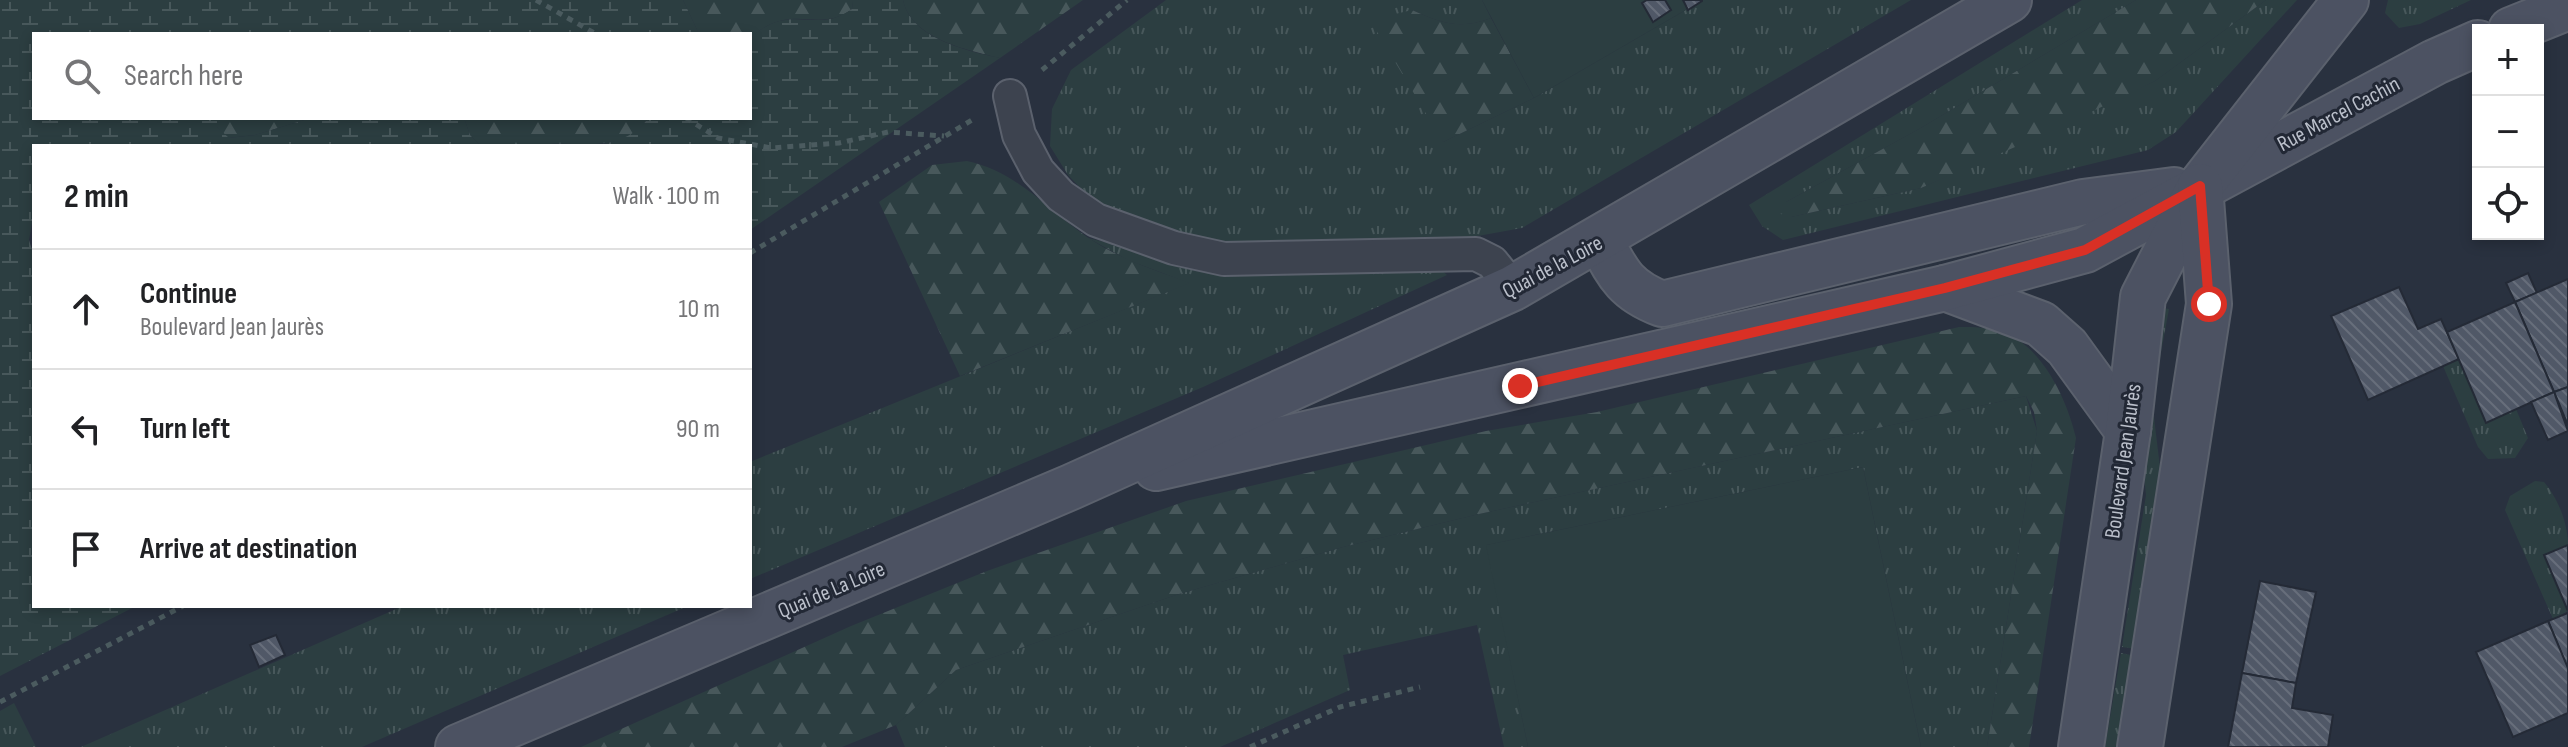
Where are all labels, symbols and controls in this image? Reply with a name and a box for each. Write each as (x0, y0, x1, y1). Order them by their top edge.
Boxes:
map controls (2472, 24, 2544, 240)
button: + (2472, 24, 2544, 96)
search box (32, 32, 752, 120)
icon: search (60, 54, 104, 98)
text: Search here (124, 58, 243, 94)
street label: Rue Marcel Cachin (2273, 71, 2405, 158)
button: − (2472, 96, 2544, 168)
button: locate (2472, 168, 2544, 240)
text: 2 min (64, 176, 129, 217)
text: Walk · 100 m (612, 181, 720, 212)
street label: Quai de la Loire (1498, 230, 1607, 305)
text: Continue (140, 276, 237, 312)
route start (2191, 286, 2227, 322)
icon: ahead (64, 287, 108, 331)
text: 10 m (678, 294, 720, 325)
text: Boulevard Jean Jaurès (140, 312, 324, 343)
route end (1502, 368, 1538, 404)
street label: Boulevard Jean Jaurès (2099, 382, 2148, 540)
icon: left (64, 407, 108, 451)
text: Turn left (140, 411, 230, 447)
text: 90 m (676, 414, 720, 445)
icon: arrive (64, 527, 108, 571)
text: Arrive at destination (140, 531, 357, 567)
street label: Quai de La Loire (774, 556, 889, 625)

